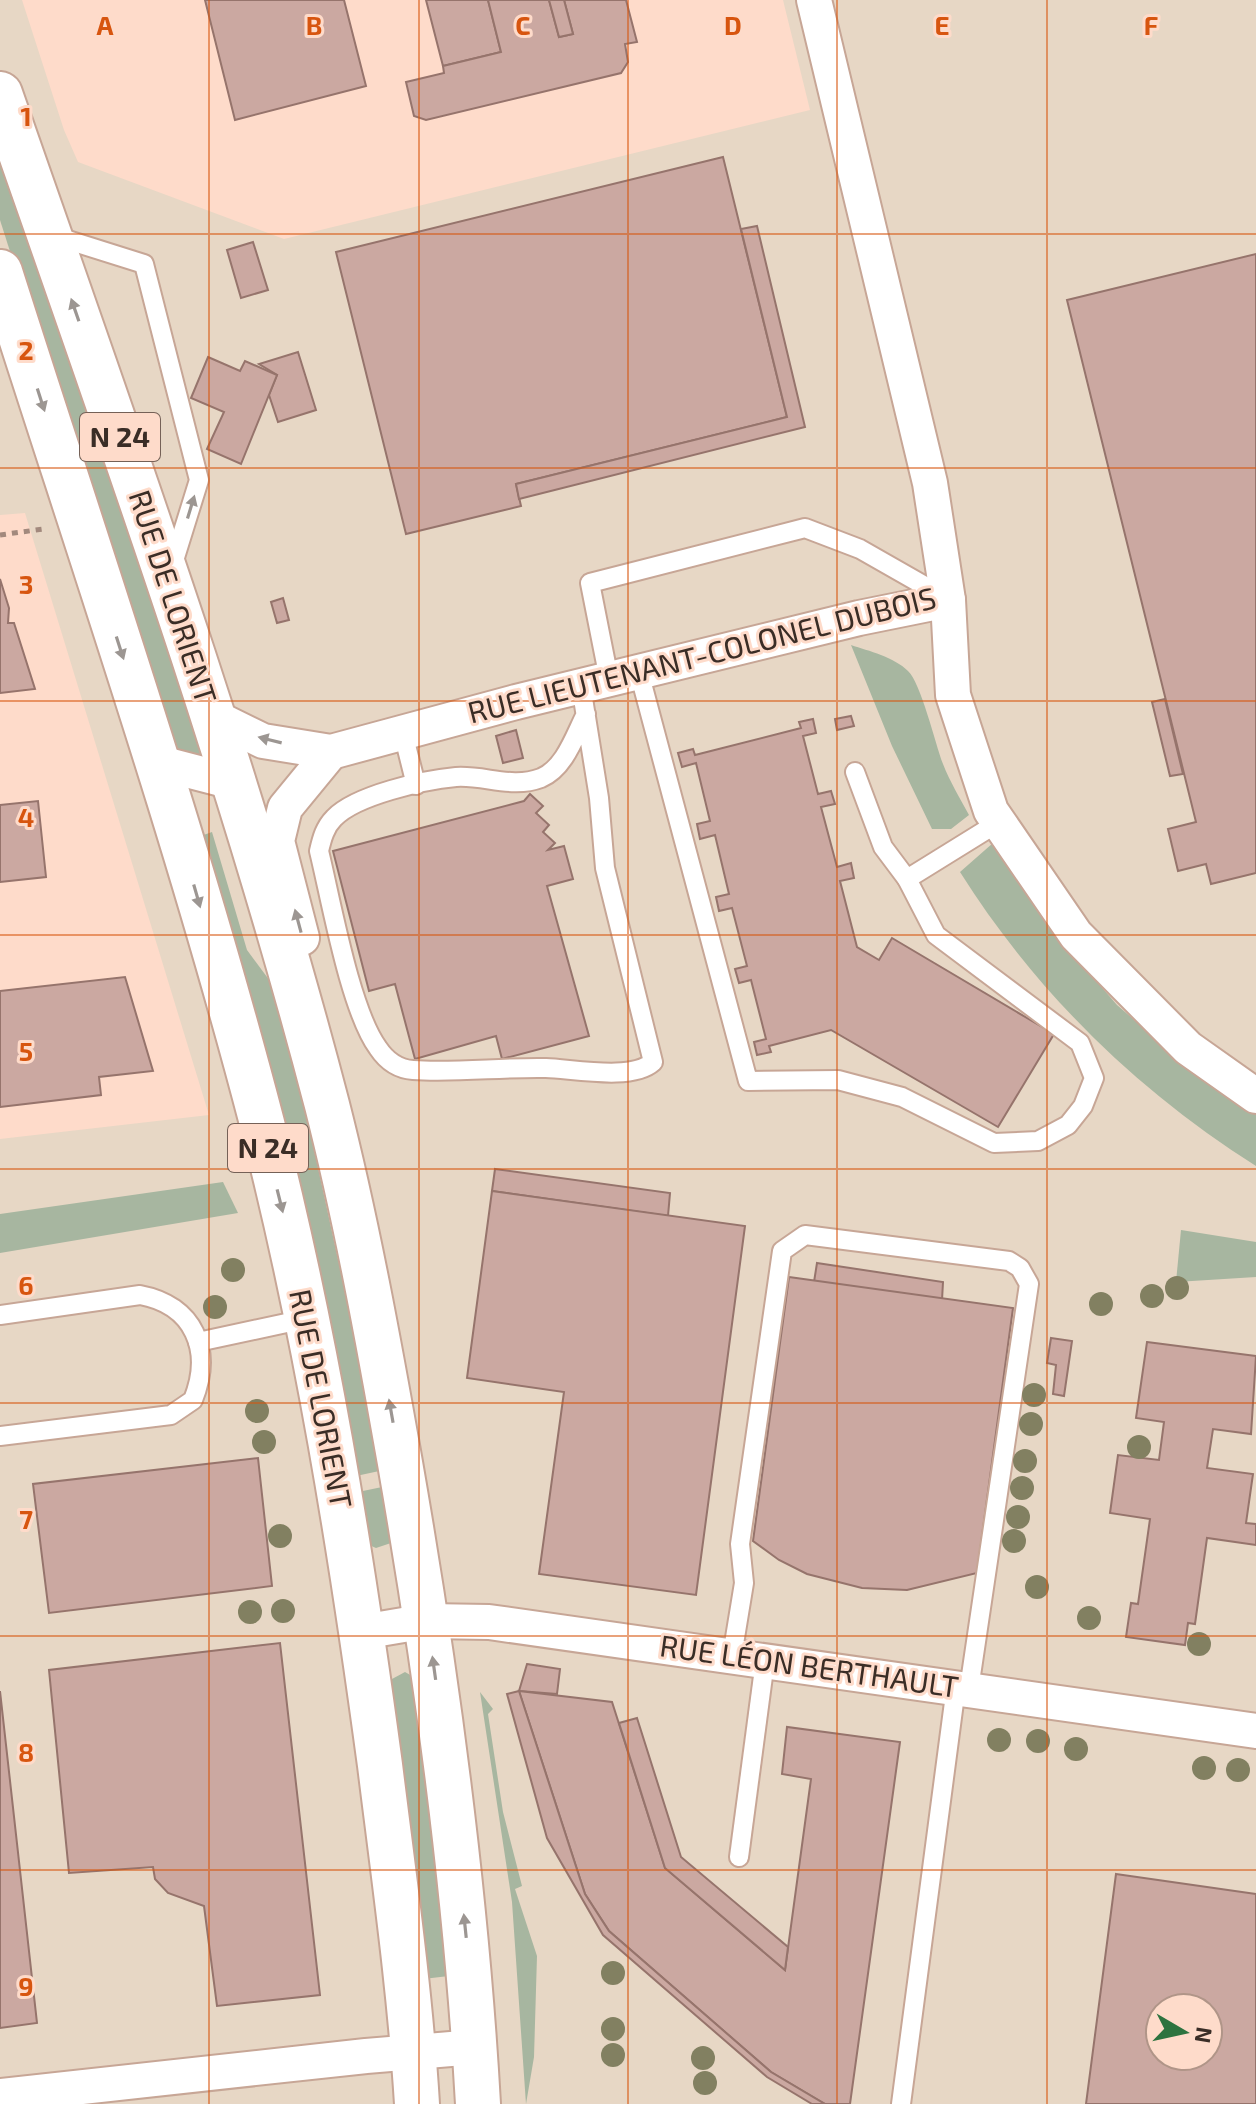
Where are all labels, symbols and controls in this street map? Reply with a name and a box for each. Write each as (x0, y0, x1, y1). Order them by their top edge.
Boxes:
text: A (97, 9, 114, 40)
text: B (306, 9, 322, 40)
text: C (515, 9, 531, 40)
text: D (724, 9, 742, 40)
text: E (934, 9, 950, 40)
text: F (1144, 9, 1158, 40)
text: 1 (20, 100, 32, 131)
one-way arrow (69, 298, 81, 322)
text: 2 (18, 334, 34, 365)
one-way arrow (35, 388, 48, 412)
road number: N 24 (80, 413, 160, 461)
street label: RUE DE LORIENT (122, 485, 225, 708)
one-way arrow (185, 494, 197, 518)
text: 3 (19, 568, 33, 599)
street label: RUE LIEUTENANT-COLONEL DUBOIS (464, 578, 939, 730)
one-way arrow (114, 636, 127, 660)
one-way arrow (257, 734, 282, 746)
text: 4 (18, 801, 34, 832)
one-way arrow (192, 883, 204, 908)
one-way arrow (291, 908, 303, 933)
text: 5 (19, 1035, 33, 1066)
road number: N 24 (228, 1124, 308, 1172)
one-way arrow (275, 1188, 287, 1213)
text: 6 (18, 1269, 34, 1300)
street label: RUE DE LORIENT (283, 1286, 361, 1511)
one-way arrow (384, 1399, 396, 1424)
text: 7 (19, 1503, 33, 1534)
street label: RUE LÉON BERTHAULT (658, 1626, 961, 1704)
one-way arrow (427, 1655, 440, 1680)
text: 8 (18, 1736, 34, 1767)
one-way arrow (458, 1913, 471, 1938)
text: 9 (18, 1970, 34, 2001)
north arrow (1144, 1992, 1224, 2072)
text: N (1191, 2025, 1219, 2045)

